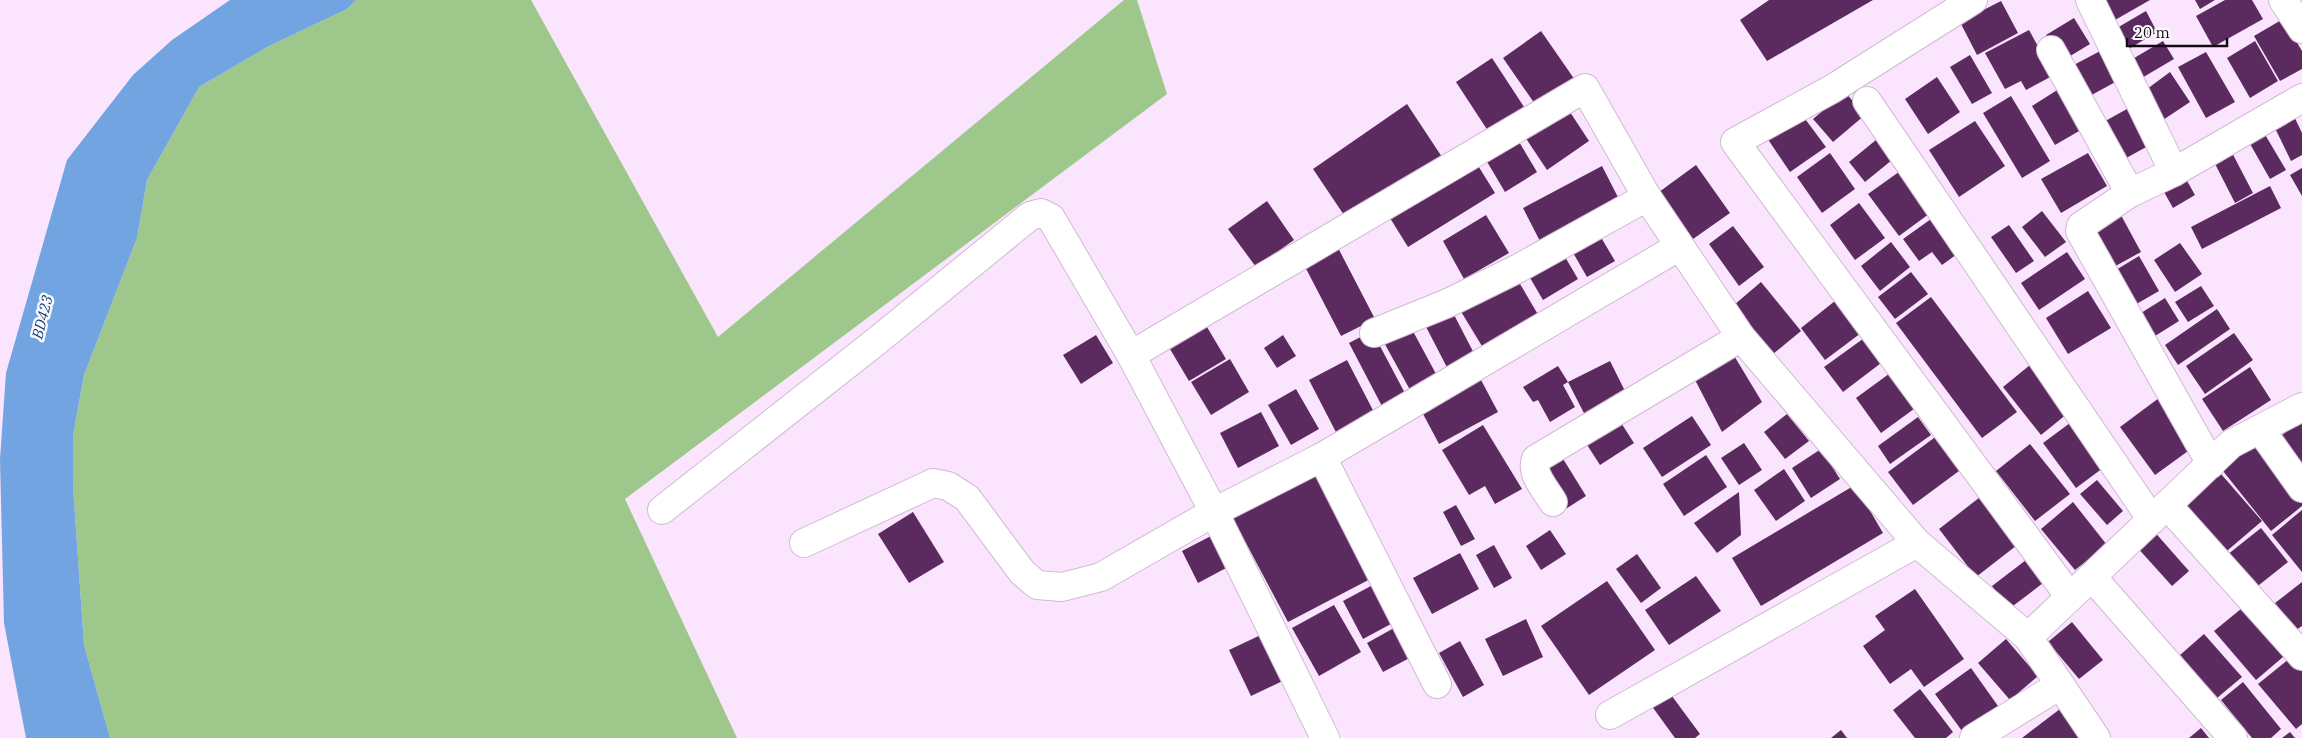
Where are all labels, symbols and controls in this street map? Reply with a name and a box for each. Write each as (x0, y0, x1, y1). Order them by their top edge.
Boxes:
scale bar (2127, 15, 2227, 47)
text: 20 m (2134, 23, 2170, 42)
water label: BD423 (27, 293, 57, 342)

